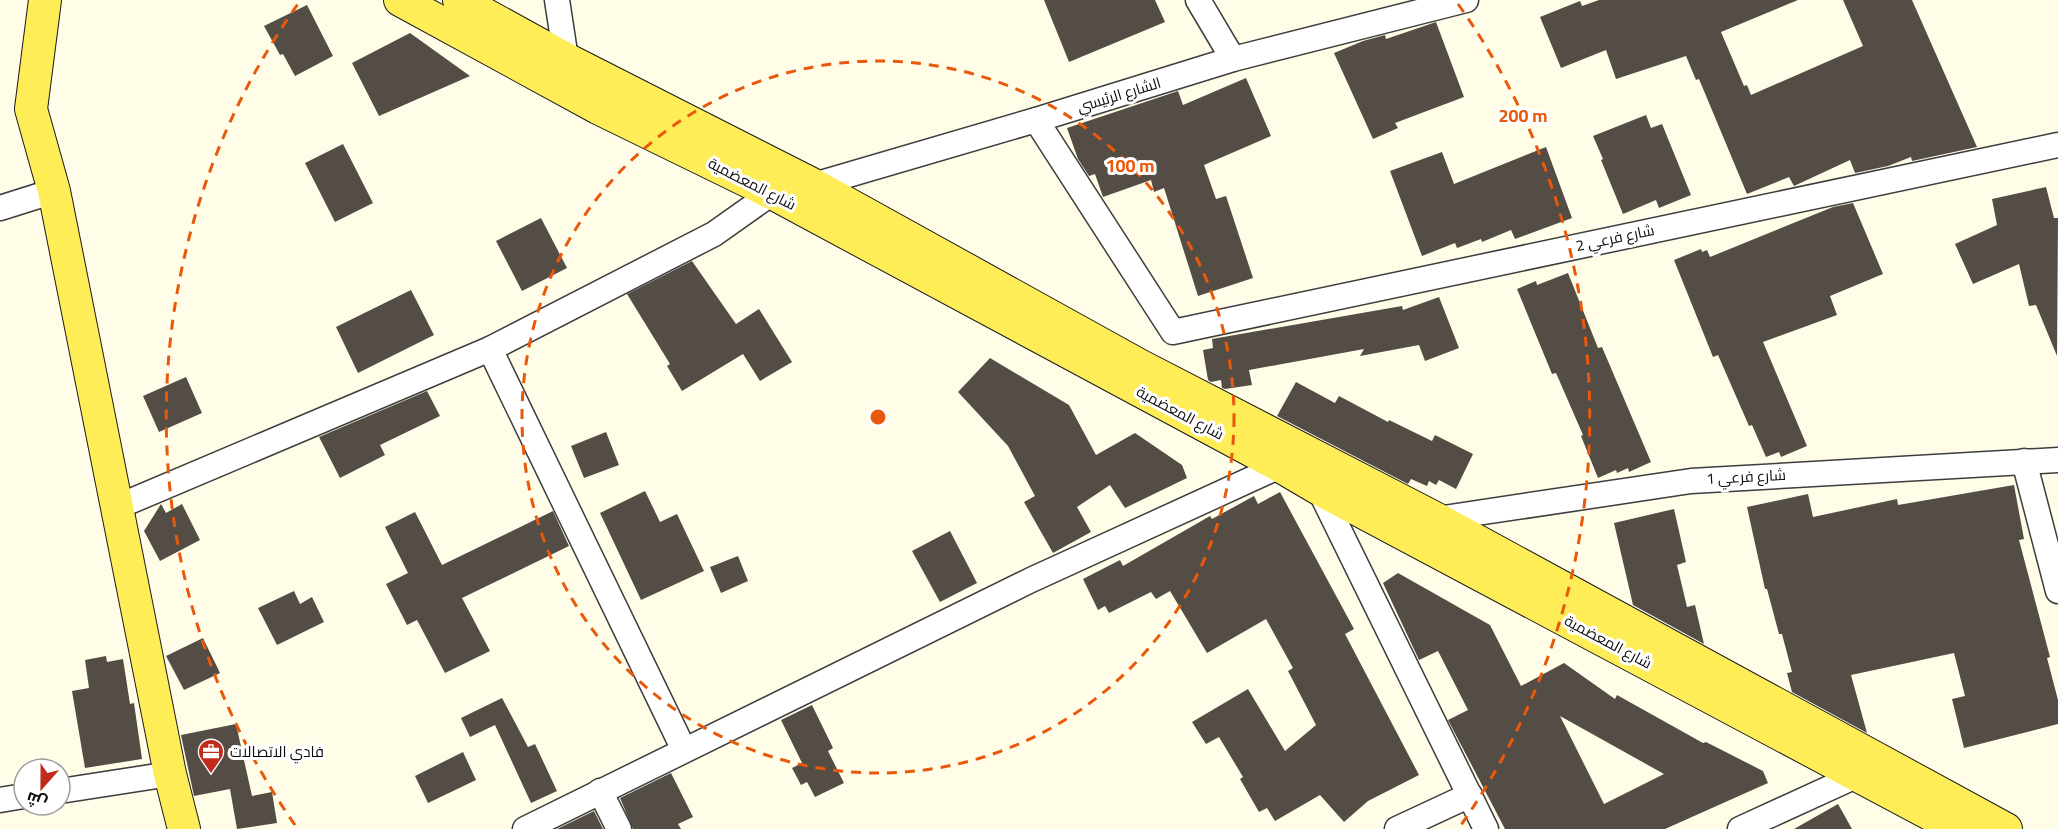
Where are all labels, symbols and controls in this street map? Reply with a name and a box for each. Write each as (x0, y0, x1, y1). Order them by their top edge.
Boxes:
street label: الشارع الرئيسي (1073, 68, 1165, 121)
text: 200 m (1498, 99, 1548, 132)
street label: شارع المعضمية (703, 149, 802, 218)
text: 100 m (1105, 149, 1155, 182)
street label: شارع فرعي 2 (1573, 215, 1657, 260)
street label: شارع المعضمية (1131, 377, 1230, 448)
centre of rings (868, 407, 888, 427)
street label: شارع فرعي 1 (1705, 460, 1787, 493)
street label: شارع المعضمية (1559, 606, 1658, 677)
office icon: فادي الاتصالات (196, 737, 226, 775)
place label: فادي الاتصالات (230, 737, 324, 766)
north arrow (12, 757, 72, 817)
text: ش (22, 783, 52, 819)

